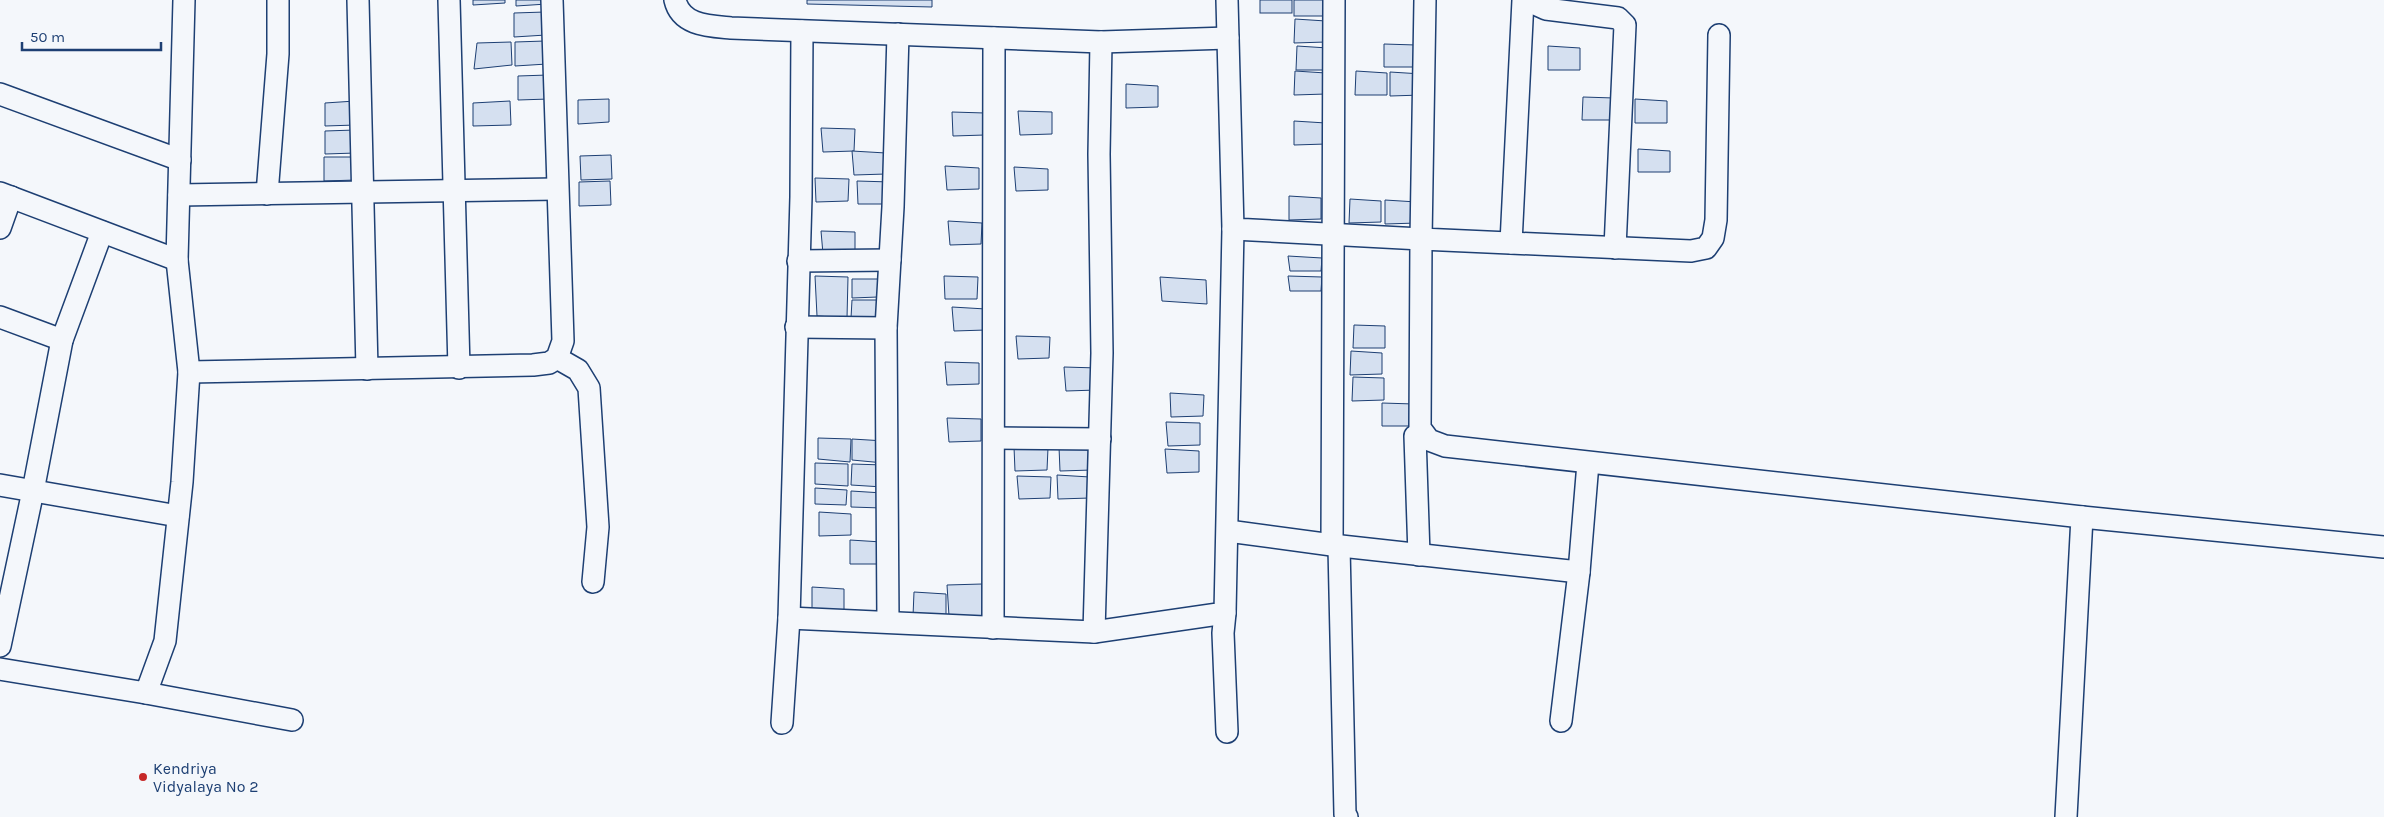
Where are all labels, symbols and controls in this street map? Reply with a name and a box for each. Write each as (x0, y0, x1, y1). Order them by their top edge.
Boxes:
scale bar (22, 20, 161, 52)
text: 50 m (30, 28, 65, 46)
place label: Kendriya Vidyalaya No 2 (153, 759, 259, 796)
marker: Kendriya Vidyalaya No 2 (137, 771, 149, 783)

